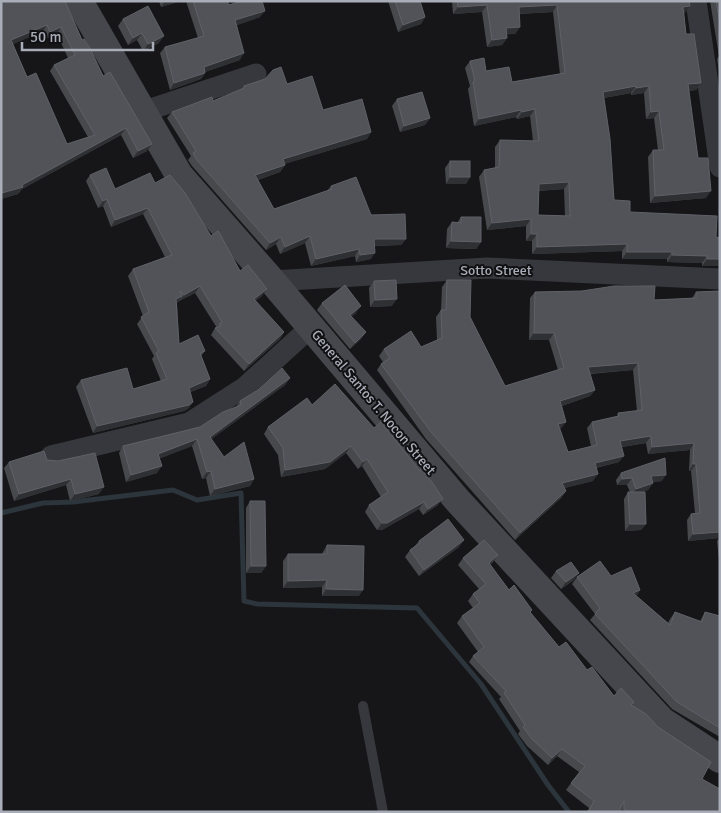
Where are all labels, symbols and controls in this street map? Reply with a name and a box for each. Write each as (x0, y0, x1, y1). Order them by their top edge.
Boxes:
scale bar (22, 20, 154, 52)
text: 50 m (30, 28, 61, 46)
street label: Sotto Street (460, 262, 532, 279)
street label: General Santos T. Nocon Street (308, 326, 439, 478)

